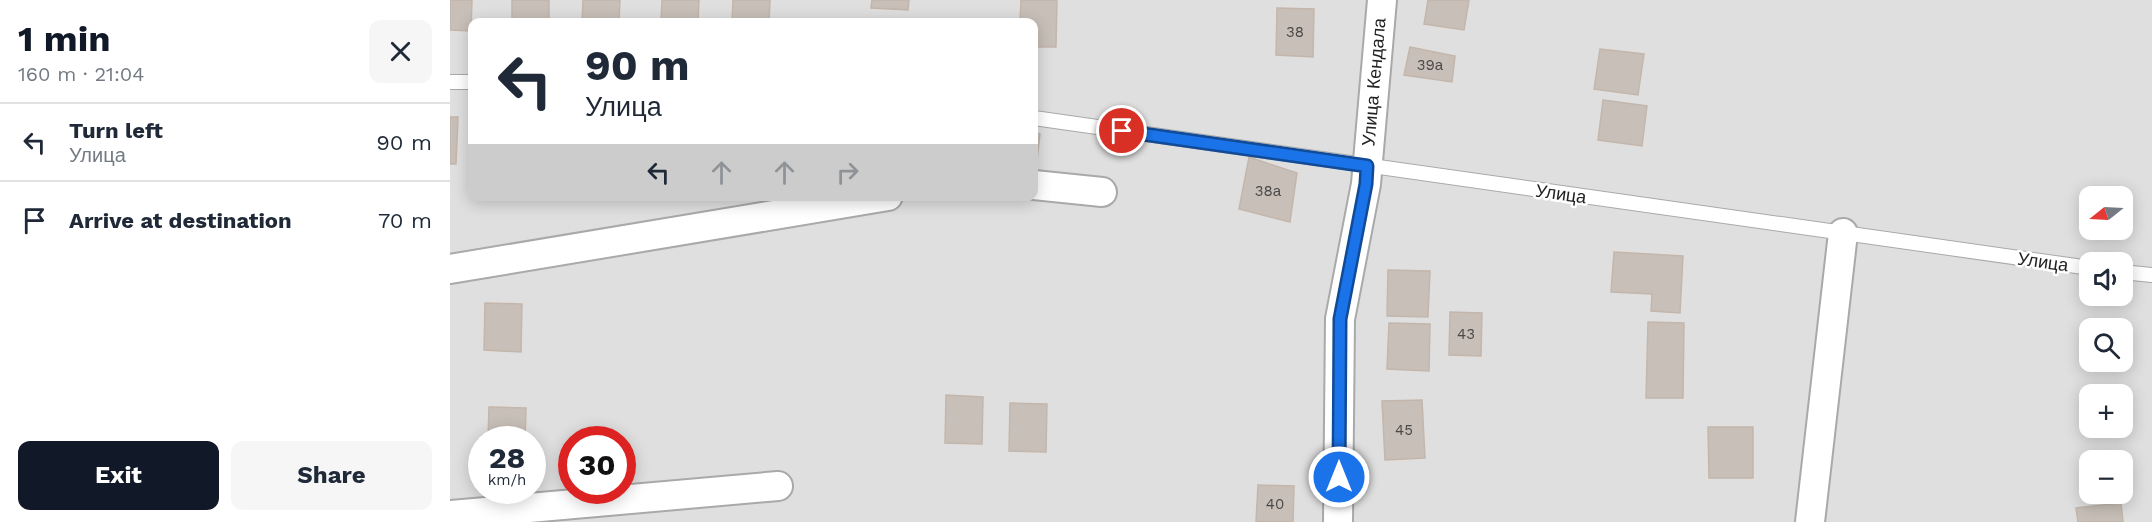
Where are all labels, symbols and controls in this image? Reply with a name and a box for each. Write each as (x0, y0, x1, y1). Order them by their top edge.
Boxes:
street label: Улица Кендала (1357, 16, 1390, 147)
text: 1 min (18, 18, 110, 60)
button: close (369, 20, 432, 83)
house number: 38 (1286, 23, 1304, 41)
text: 90 m (585, 41, 689, 90)
icon: left (486, 42, 564, 120)
house number: 39а (1417, 56, 1444, 74)
text: 160 m · 21:04 (18, 62, 144, 86)
text: Улица (585, 91, 662, 123)
pin (1096, 105, 1147, 156)
icon: arrive (1105, 114, 1138, 147)
text: Turn left (69, 118, 163, 143)
icon: left (18, 126, 51, 159)
text: 90 m (376, 130, 432, 155)
text: Улица (69, 143, 126, 167)
icon: left (642, 156, 675, 189)
icon: ahead (705, 156, 738, 189)
icon: ahead (768, 156, 801, 189)
icon: right (831, 156, 864, 189)
street label: Улица (1534, 180, 1589, 208)
house number: 38а (1255, 182, 1282, 200)
north arrow (2079, 186, 2133, 240)
map controls (2079, 186, 2133, 504)
icon: arrive (18, 204, 51, 237)
text: Arrive at destination (69, 208, 292, 233)
text: 70 m (378, 208, 432, 233)
street label: Улица (2016, 248, 2071, 276)
button: sound (2079, 252, 2133, 306)
button: search (2079, 318, 2133, 372)
house number: 43 (1457, 325, 1475, 343)
button: + (2079, 384, 2133, 438)
house number: 45 (1395, 421, 1413, 439)
speed limit sign: 30 (558, 426, 636, 504)
text: 28 (489, 440, 525, 475)
button: Exit (18, 441, 219, 510)
button: Share (231, 441, 432, 510)
position arrow (1307, 445, 1371, 509)
button: − (2079, 450, 2133, 504)
text: km/h (488, 471, 526, 489)
house number: 40 (1266, 495, 1284, 513)

